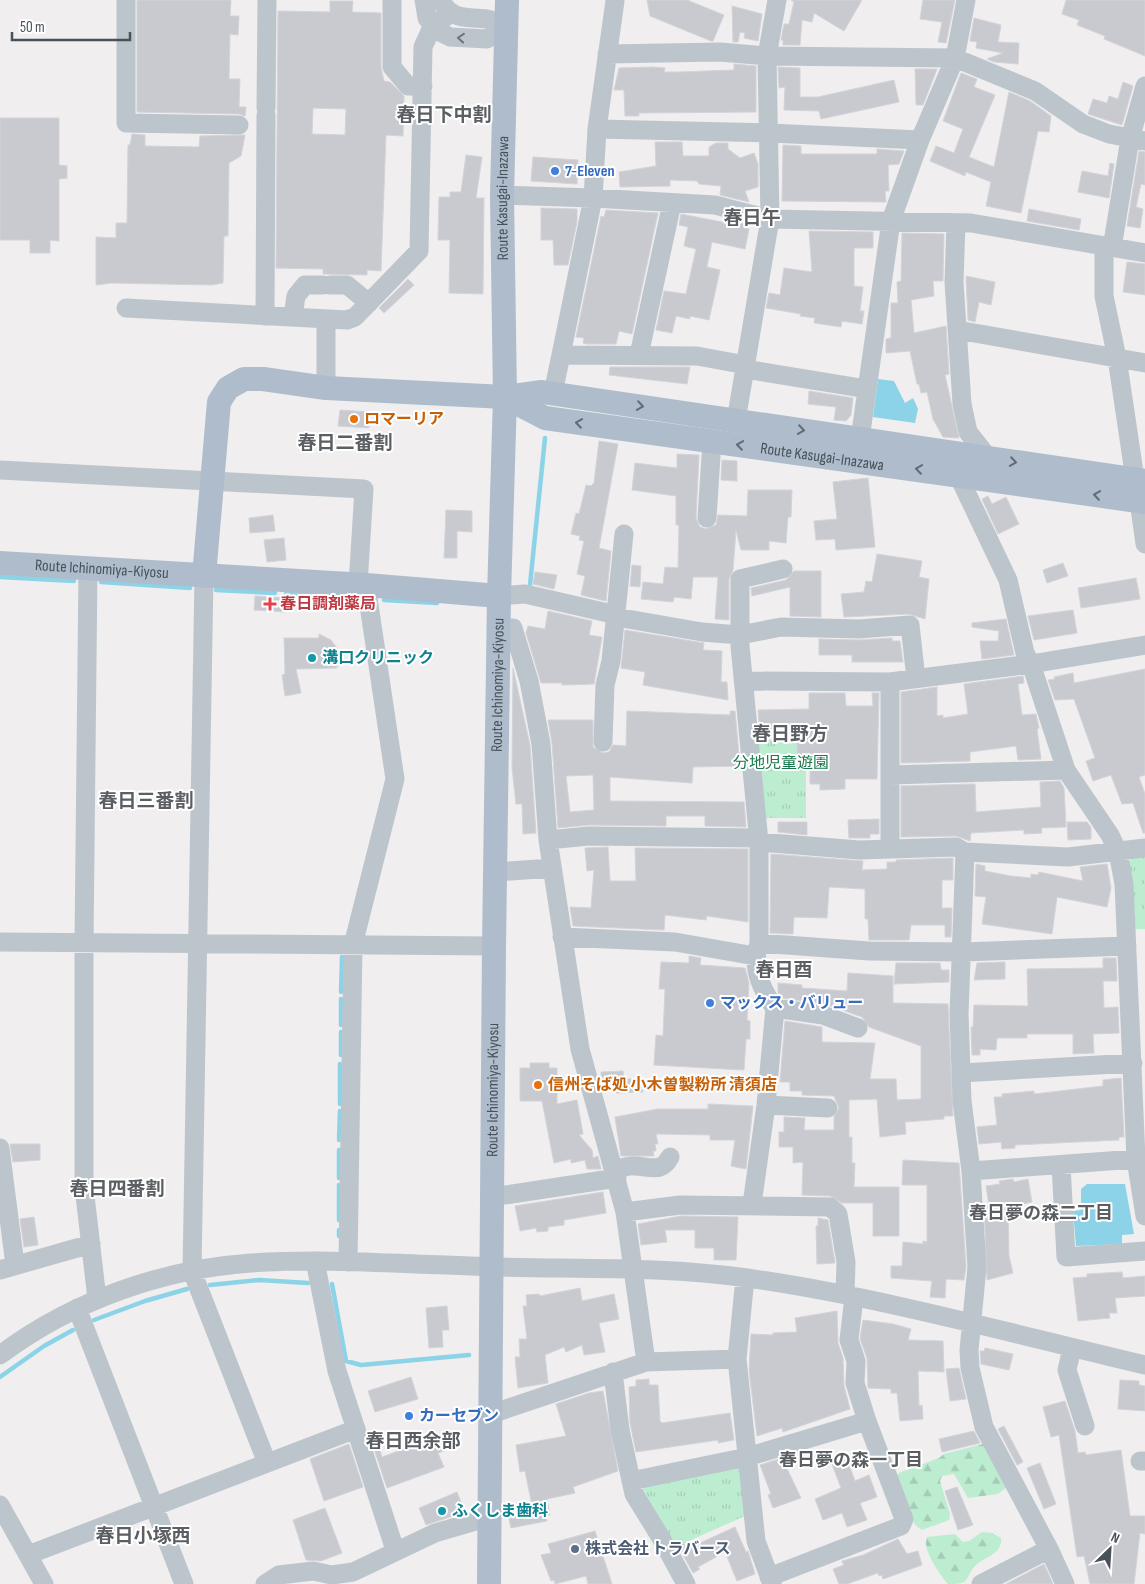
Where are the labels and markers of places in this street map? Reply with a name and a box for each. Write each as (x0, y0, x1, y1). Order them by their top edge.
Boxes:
place label: 7-Eleven (565, 162, 615, 181)
marker: 7-Eleven (549, 165, 561, 177)
place label: ロマーリア (364, 410, 444, 429)
marker: ロマーリア (348, 413, 360, 425)
place label: 春日調剤薬局 (280, 595, 376, 614)
marker: 春日調剤薬局 (264, 598, 276, 610)
place label: 溝口クリニック (322, 649, 434, 668)
marker: 溝口クリニック (306, 652, 318, 664)
place label: マックス・バリュー (720, 994, 864, 1013)
marker: マックス・バリュー (704, 997, 716, 1009)
place label: 信州そば処 小木曽製粉所 清須店 (547, 1075, 777, 1095)
marker: 信州そば処 小木曽製粉所 清須店 (532, 1079, 544, 1091)
place label: カーセブン (419, 1407, 499, 1426)
marker: カーセブン (403, 1410, 415, 1422)
place label: ふくしま歯科 (452, 1502, 548, 1521)
marker: ふくしま歯科 (436, 1505, 448, 1517)
place label: 株式会社 トラバース (585, 1539, 731, 1559)
marker: 株式会社 トラバース (569, 1543, 581, 1555)

